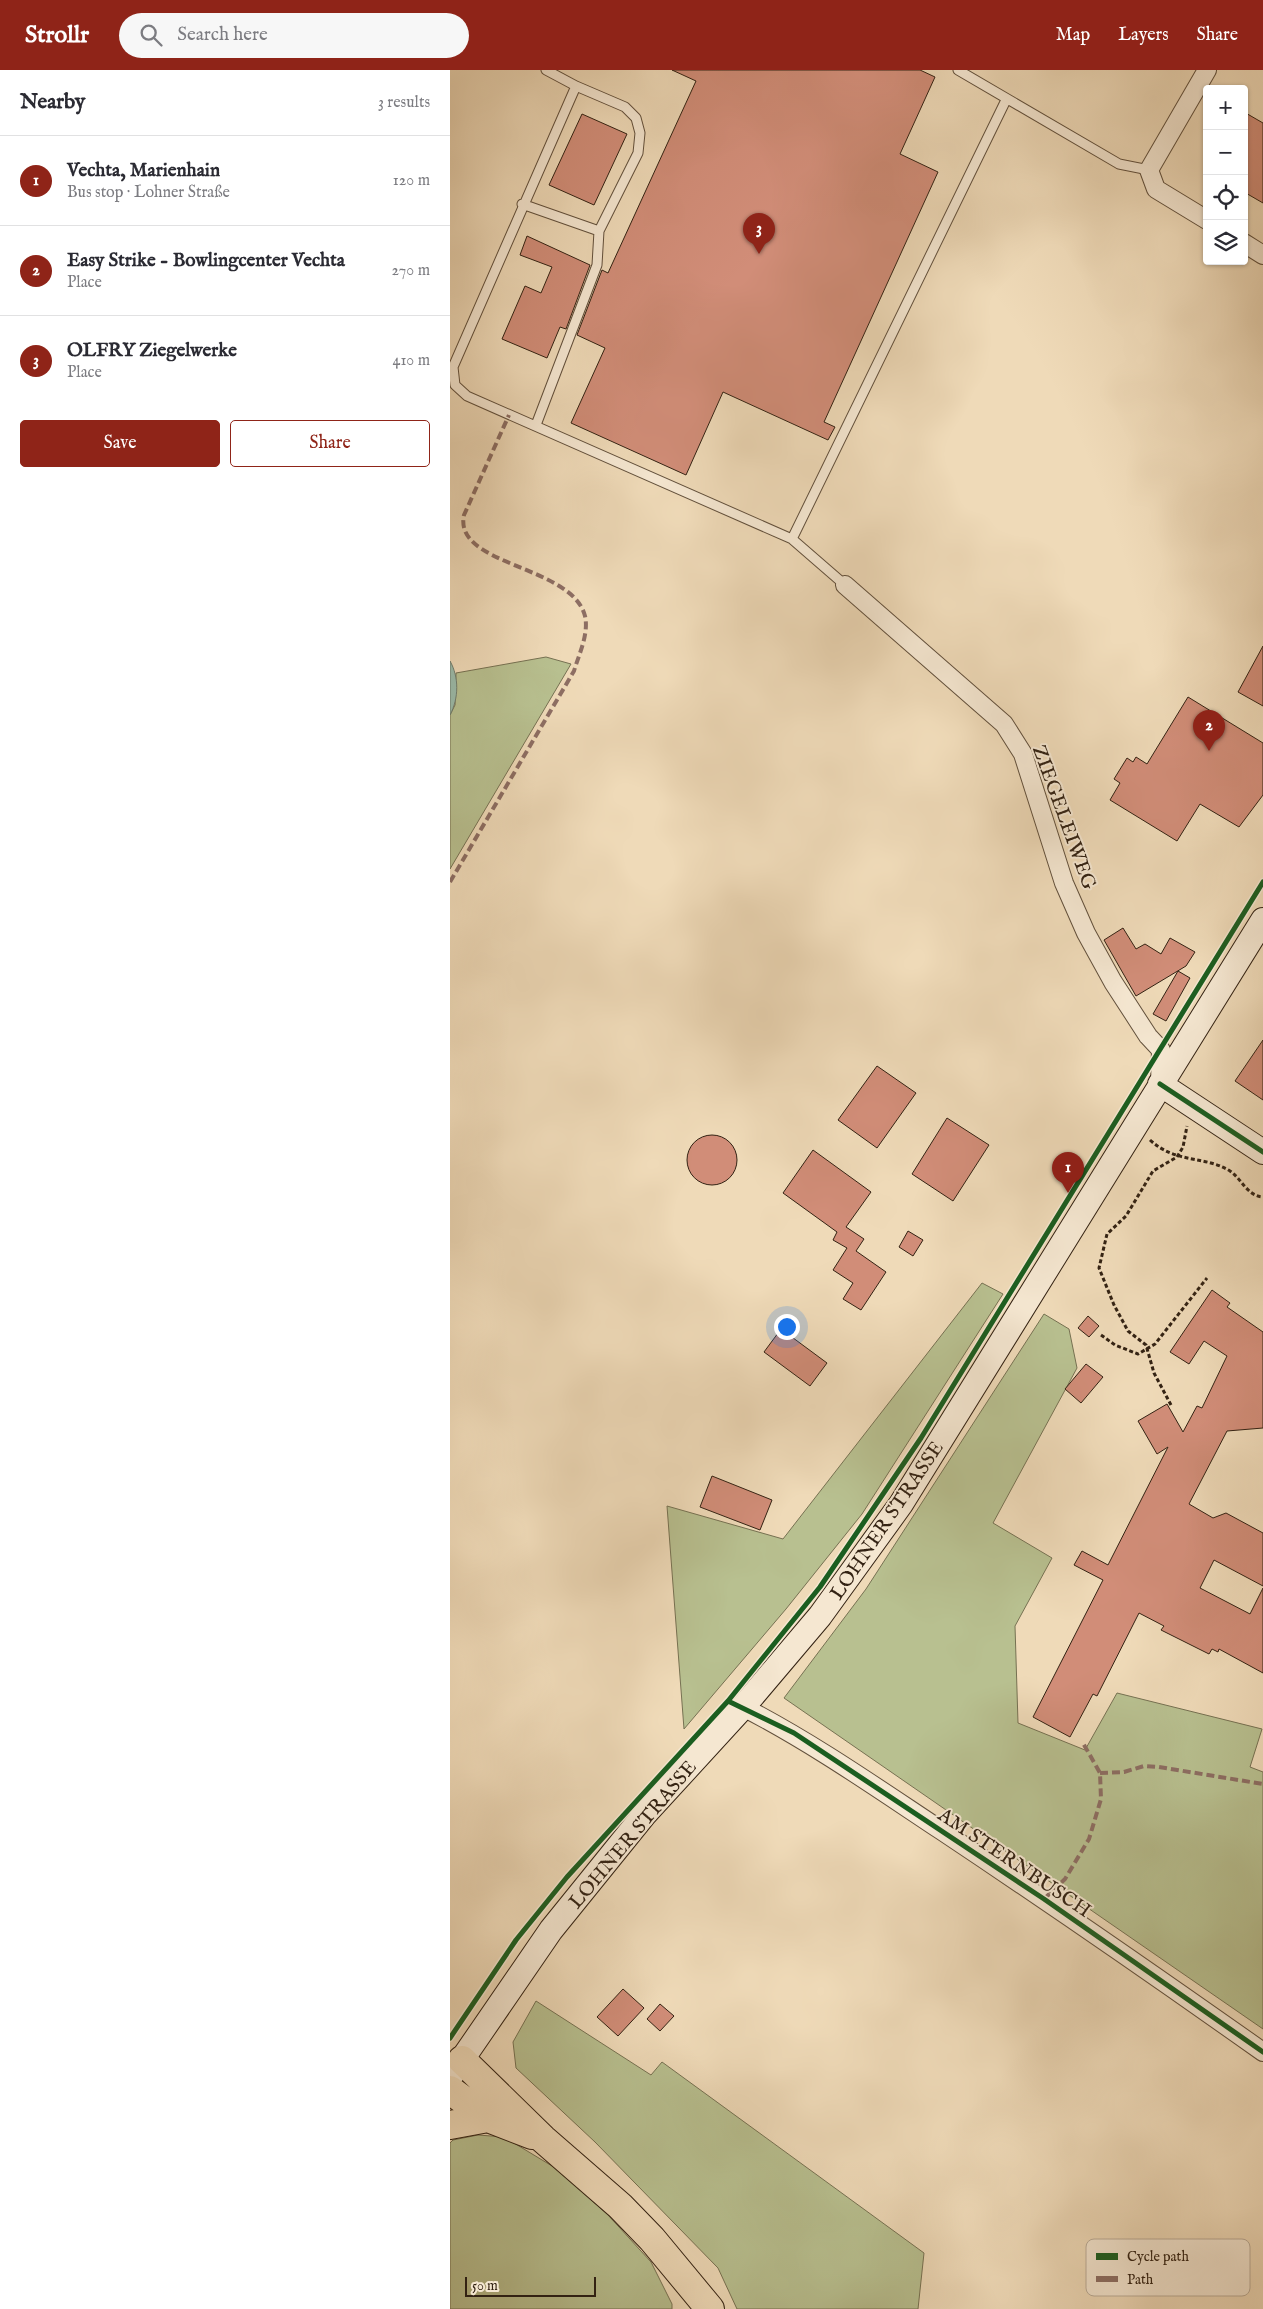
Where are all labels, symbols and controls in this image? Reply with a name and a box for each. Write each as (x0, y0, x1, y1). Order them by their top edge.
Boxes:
search box (119, 13, 469, 58)
text: Strollr (25, 20, 89, 51)
icon: search (137, 21, 165, 49)
text: Search here (177, 23, 268, 47)
text: Map (1056, 24, 1090, 47)
text: Layers (1118, 24, 1169, 47)
text: Share (1197, 24, 1238, 47)
map controls (1203, 85, 1248, 265)
button: + (1203, 85, 1248, 130)
text: Nearby (20, 89, 85, 116)
text: 3 results (378, 93, 430, 113)
button: − (1203, 130, 1248, 175)
text: Vechta, Marienhain (67, 159, 220, 183)
text: 1 (33, 171, 39, 191)
text: 120 m (393, 171, 430, 191)
button: locate (1203, 175, 1248, 220)
text: Bus stop · Lohner Straße (67, 183, 230, 203)
pin: 3 (743, 213, 775, 254)
button: layers (1203, 220, 1248, 265)
text: Easy Strike - Bowlingcenter Vechta (67, 249, 345, 273)
text: 2 (32, 261, 40, 281)
text: 270 m (391, 261, 430, 281)
text: Place (67, 273, 102, 293)
text: OLFRY Ziegelwerke (67, 339, 237, 363)
text: 3 (33, 351, 39, 371)
text: 410 m (393, 351, 430, 371)
text: Place (67, 363, 102, 383)
button: Save (20, 420, 220, 467)
button: Share (230, 420, 430, 467)
pin: 2 (1193, 710, 1225, 751)
street label: ZIEGELEIWEG (1026, 742, 1101, 893)
pin: 1 (1052, 1152, 1084, 1193)
your location (774, 1314, 800, 1340)
street label: LOHNER STRASSE (825, 1437, 950, 1605)
street label: LOHNER STRASSE (564, 1756, 703, 1914)
street label: AM STERNBUSCH (932, 1802, 1095, 1924)
legend (1086, 2239, 1250, 2296)
text: Cycle path (1127, 2248, 1189, 2266)
text: Path (1127, 2271, 1154, 2289)
scale bar (465, 2274, 596, 2297)
text: 50 m (472, 2277, 498, 2295)

